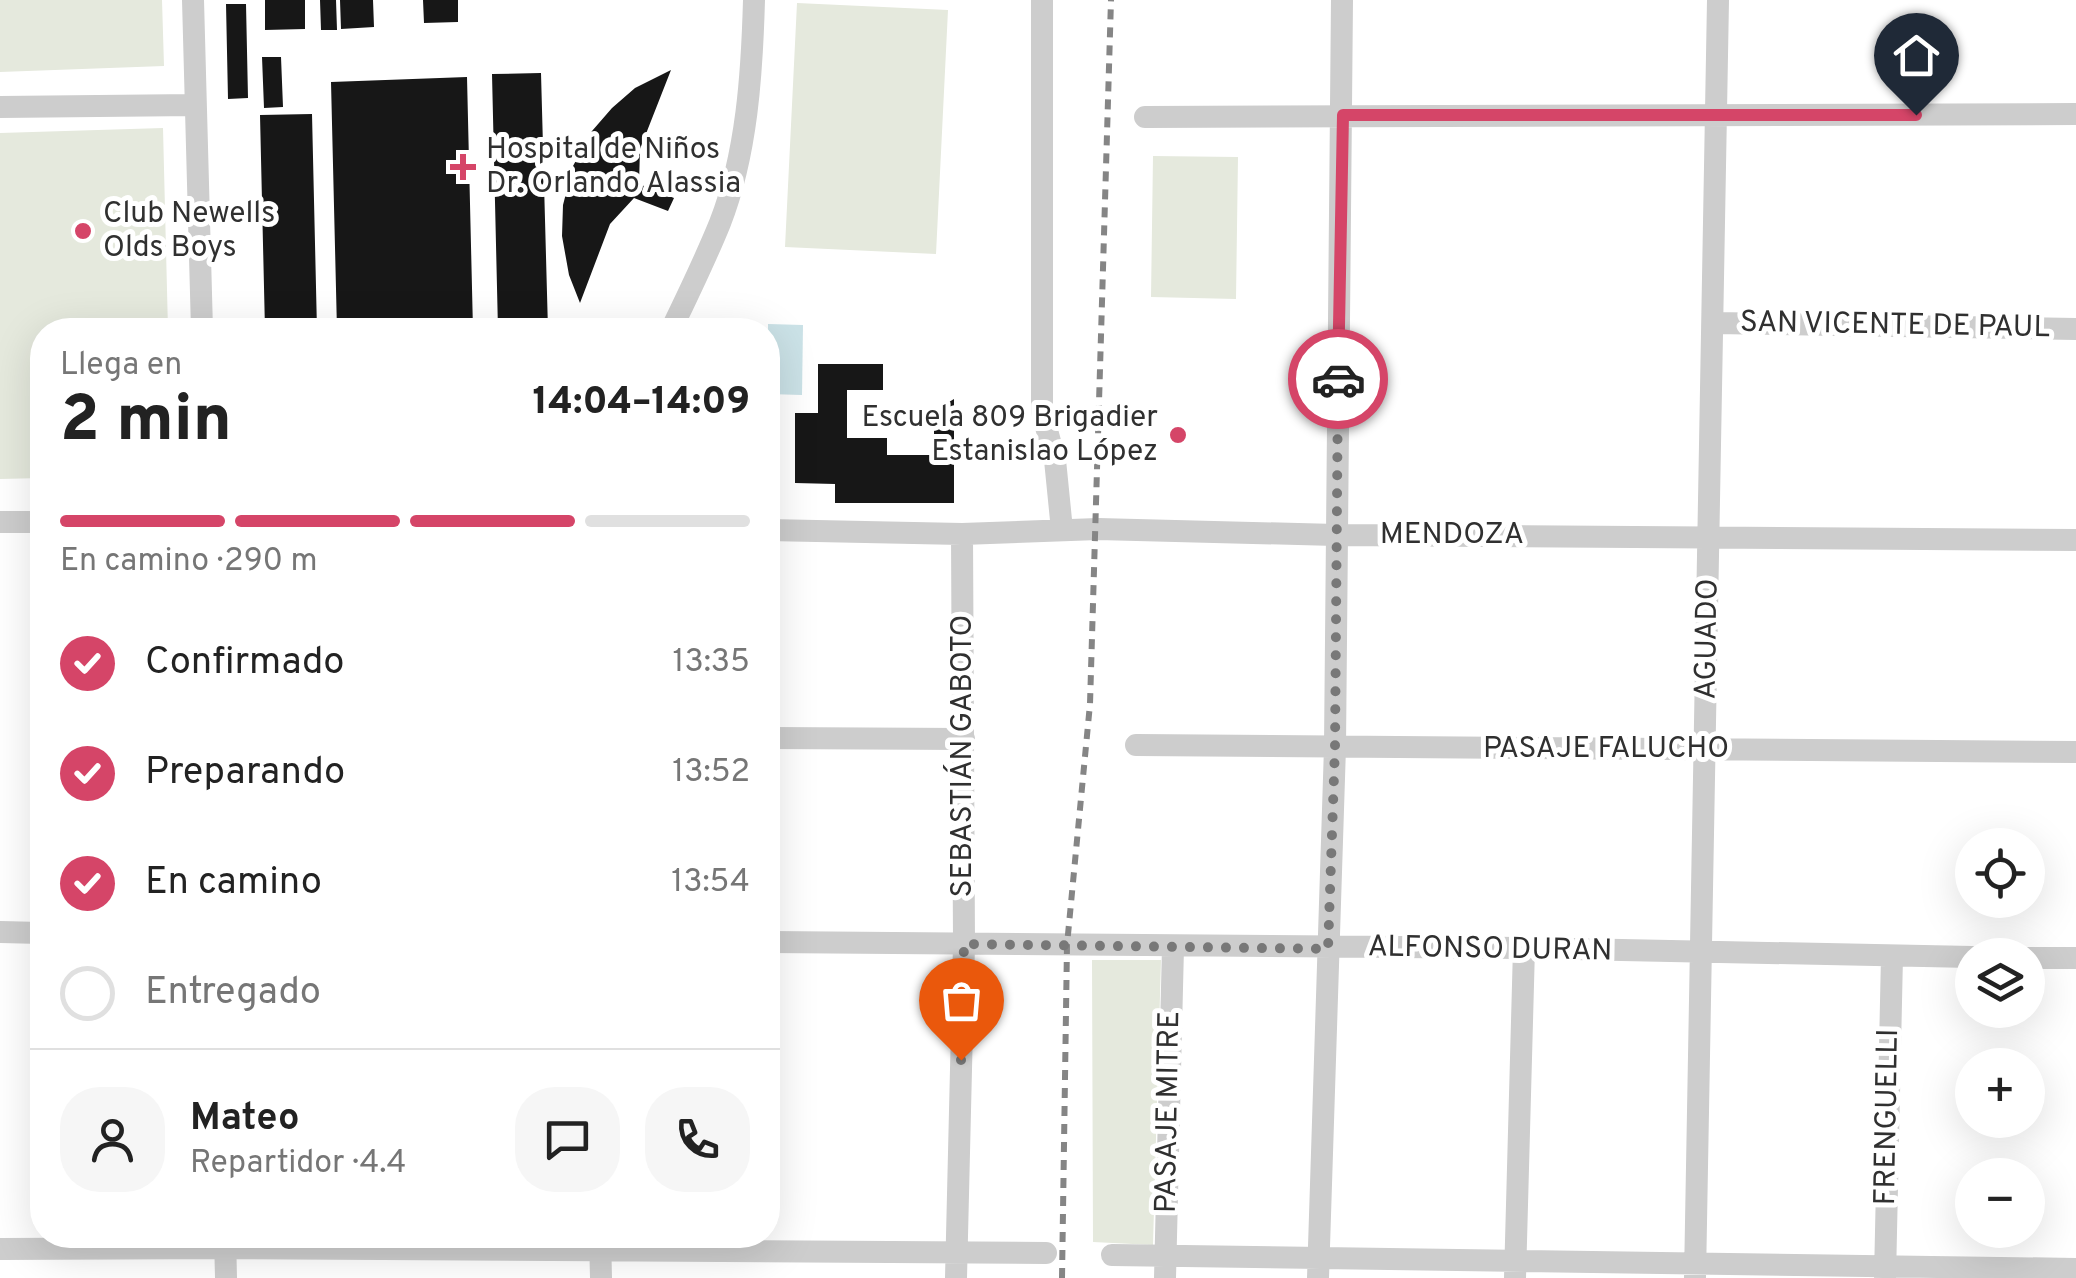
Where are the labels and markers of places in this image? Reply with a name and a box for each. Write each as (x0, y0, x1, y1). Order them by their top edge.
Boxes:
pin (1874, 13, 1959, 116)
place label: Hospital de Niños Dr. Orlando Alassia (486, 132, 741, 203)
marker: Hospital de Niños Dr. Orlando Alassia (450, 154, 476, 180)
place label: Club Newells Olds Boys (103, 196, 275, 267)
marker: Club Newells Olds Boys (72, 220, 94, 242)
place label: Escuela 809 Brigadier Estanislao López (862, 400, 1158, 471)
marker: Escuela 809 Brigadier Estanislao López (1167, 424, 1189, 446)
pin (919, 958, 1004, 1061)

